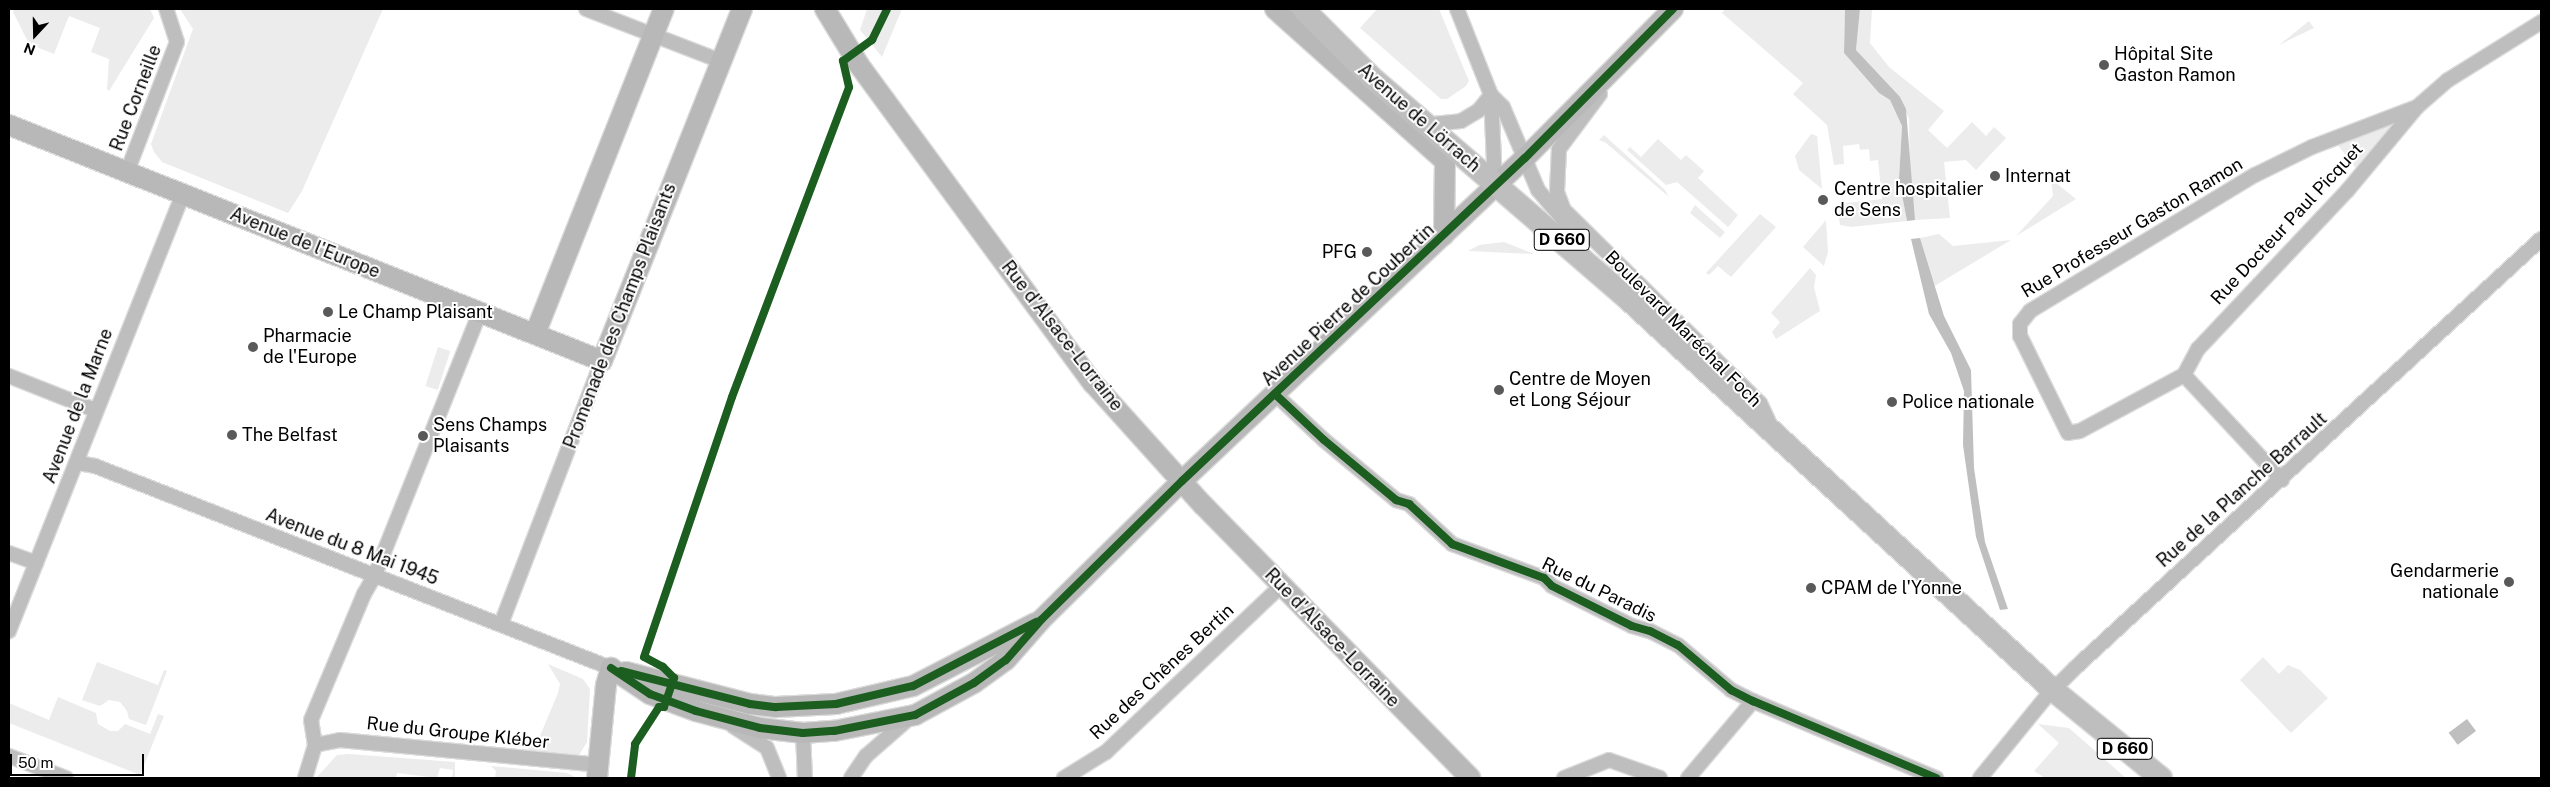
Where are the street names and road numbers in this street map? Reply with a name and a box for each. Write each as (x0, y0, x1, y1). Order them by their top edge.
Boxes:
street label: Rue Corneille (106, 42, 166, 154)
street label: Avenue de Lörrach (1353, 59, 1485, 177)
street label: Rue Docteur Paul Picquet (2206, 139, 2368, 309)
street label: Rue Professeur Gaston Ramon (2017, 153, 2247, 303)
street label: Promenade des Champs Plaisants (559, 180, 681, 452)
street label: Avenue de l'Europe (227, 203, 383, 283)
street label: Avenue Pierre de Coubertin (1257, 219, 1439, 391)
road number: D 660 (1533, 226, 1591, 254)
street label: Boulevard Maréchal Foch (1600, 246, 1766, 412)
street label: Rue d'Alsace-Lorraine (996, 256, 1128, 416)
street label: Avenue de la Marne (38, 325, 118, 487)
street label: Rue de la Planche Barrault (2152, 408, 2332, 572)
street label: Avenue du 8 Mai 1945 (262, 504, 442, 590)
street label: Rue du Paradis (1538, 553, 1660, 627)
street label: Rue d'Alsace-Lorraine (1260, 564, 1404, 712)
street label: Rue des Chênes Bertin (1085, 600, 1239, 744)
street label: Rue du Groupe Kléber (365, 713, 551, 753)
road number: D 660 (2096, 736, 2154, 762)

